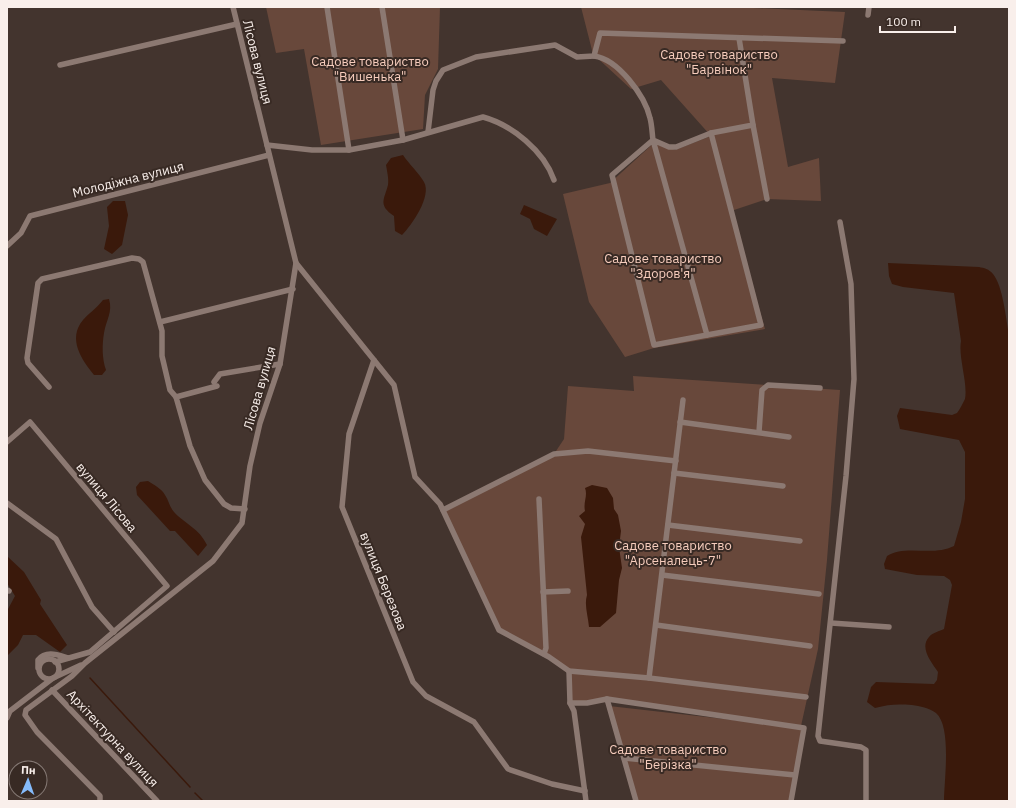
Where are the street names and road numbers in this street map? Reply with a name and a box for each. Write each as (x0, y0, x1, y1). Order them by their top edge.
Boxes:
street label: Лісова вулиця (239, 18, 276, 106)
street label: Молодіжна вулиця (71, 157, 186, 202)
street label: Лісова вулиця (239, 344, 280, 432)
street label: вулиця Лісова (72, 459, 141, 536)
street label: вулиця Березова (356, 530, 411, 633)
street label: Архітектурна вулиця (63, 686, 162, 791)

